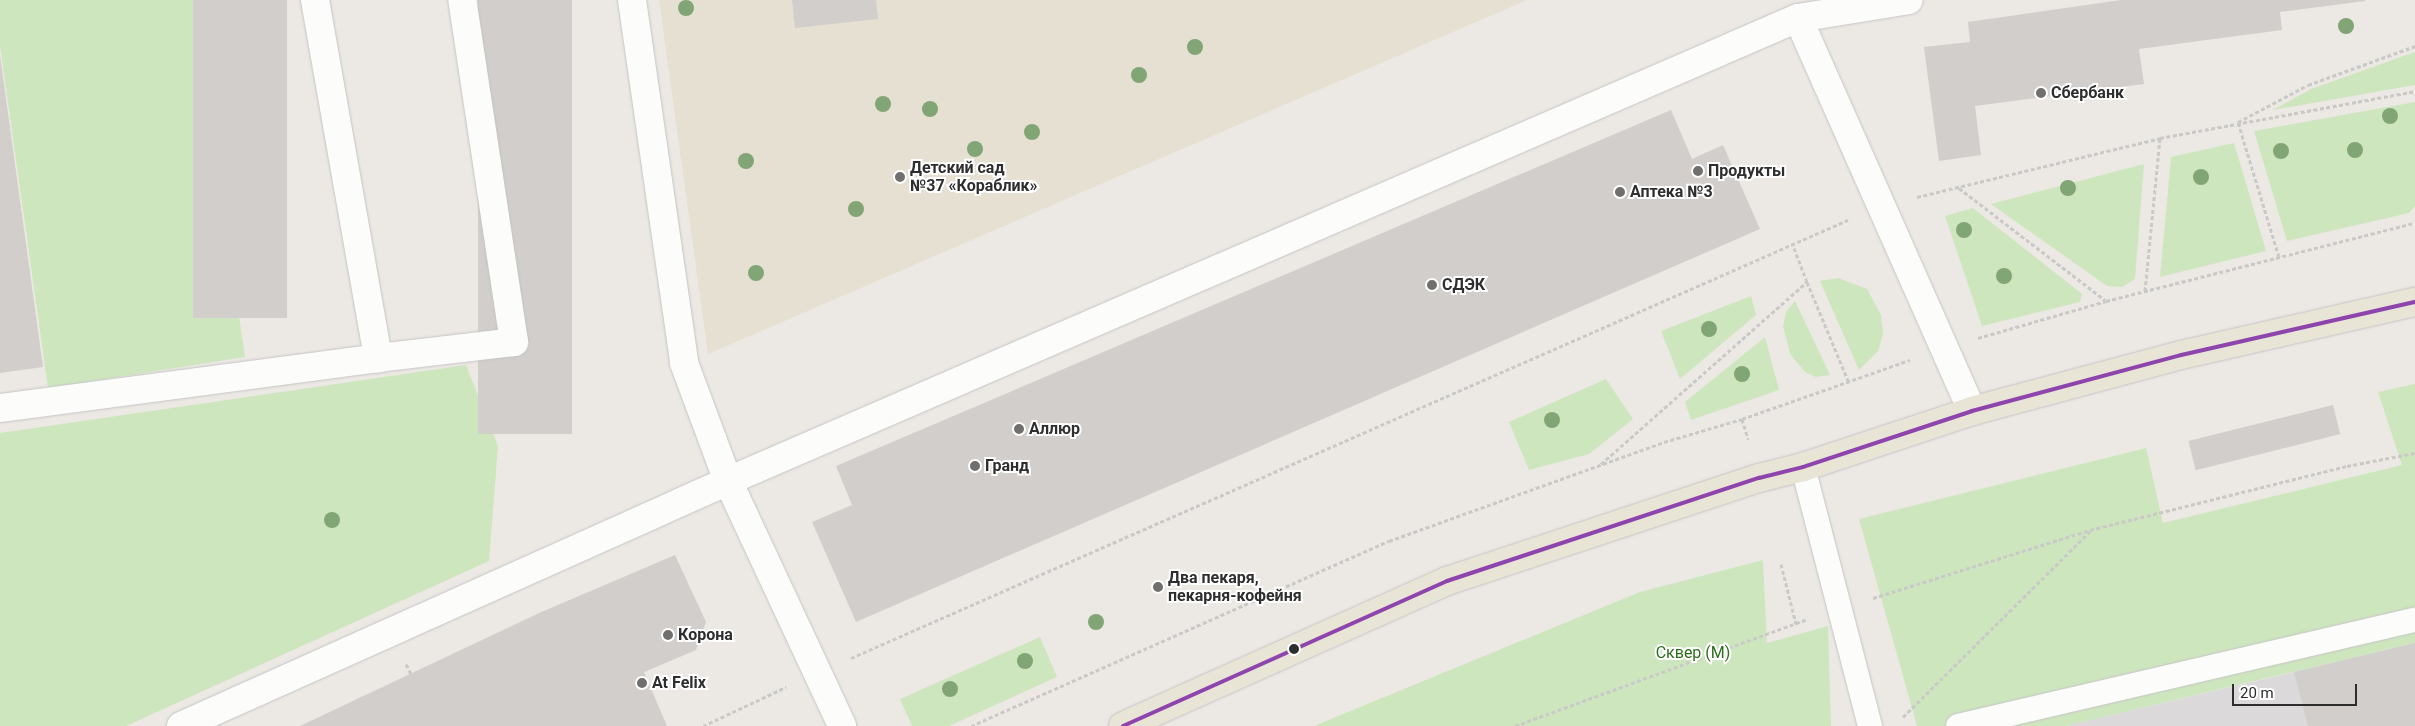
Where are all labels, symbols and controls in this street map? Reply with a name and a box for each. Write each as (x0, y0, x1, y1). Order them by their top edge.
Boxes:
place label: Сбербанк (2051, 83, 2124, 103)
marker: Сбербанк (2035, 87, 2047, 99)
place label: Детский сад №37 «Кораблик» (910, 158, 1038, 196)
place label: Продукты (1708, 161, 1785, 181)
marker: Продукты (1692, 165, 1704, 177)
marker: Детский сад №37 «Кораблик» (894, 171, 906, 183)
place label: Аптека №3 (1630, 182, 1713, 202)
marker: Аптека №3 (1614, 186, 1626, 198)
place label: СДЭК (1442, 275, 1485, 295)
marker: СДЭК (1426, 279, 1438, 291)
place label: Аллюр (1029, 419, 1080, 439)
marker: Аллюр (1013, 423, 1025, 435)
place label: Гранд (985, 456, 1029, 476)
marker: Гранд (969, 460, 981, 472)
place label: Два пекаря, пекарня-кофейня (1168, 568, 1302, 606)
marker: Два пекаря, пекарня-кофейня (1152, 581, 1164, 593)
place label: Корона (678, 625, 733, 645)
marker: Корона (662, 629, 674, 641)
park label: Сквер (М) (1656, 643, 1730, 663)
unlabelled marker (1289, 644, 1299, 654)
place label: At Felix (652, 673, 706, 693)
scale bar (2235, 674, 2360, 706)
marker: At Felix (636, 677, 648, 689)
text: 20 m (2240, 684, 2274, 702)

